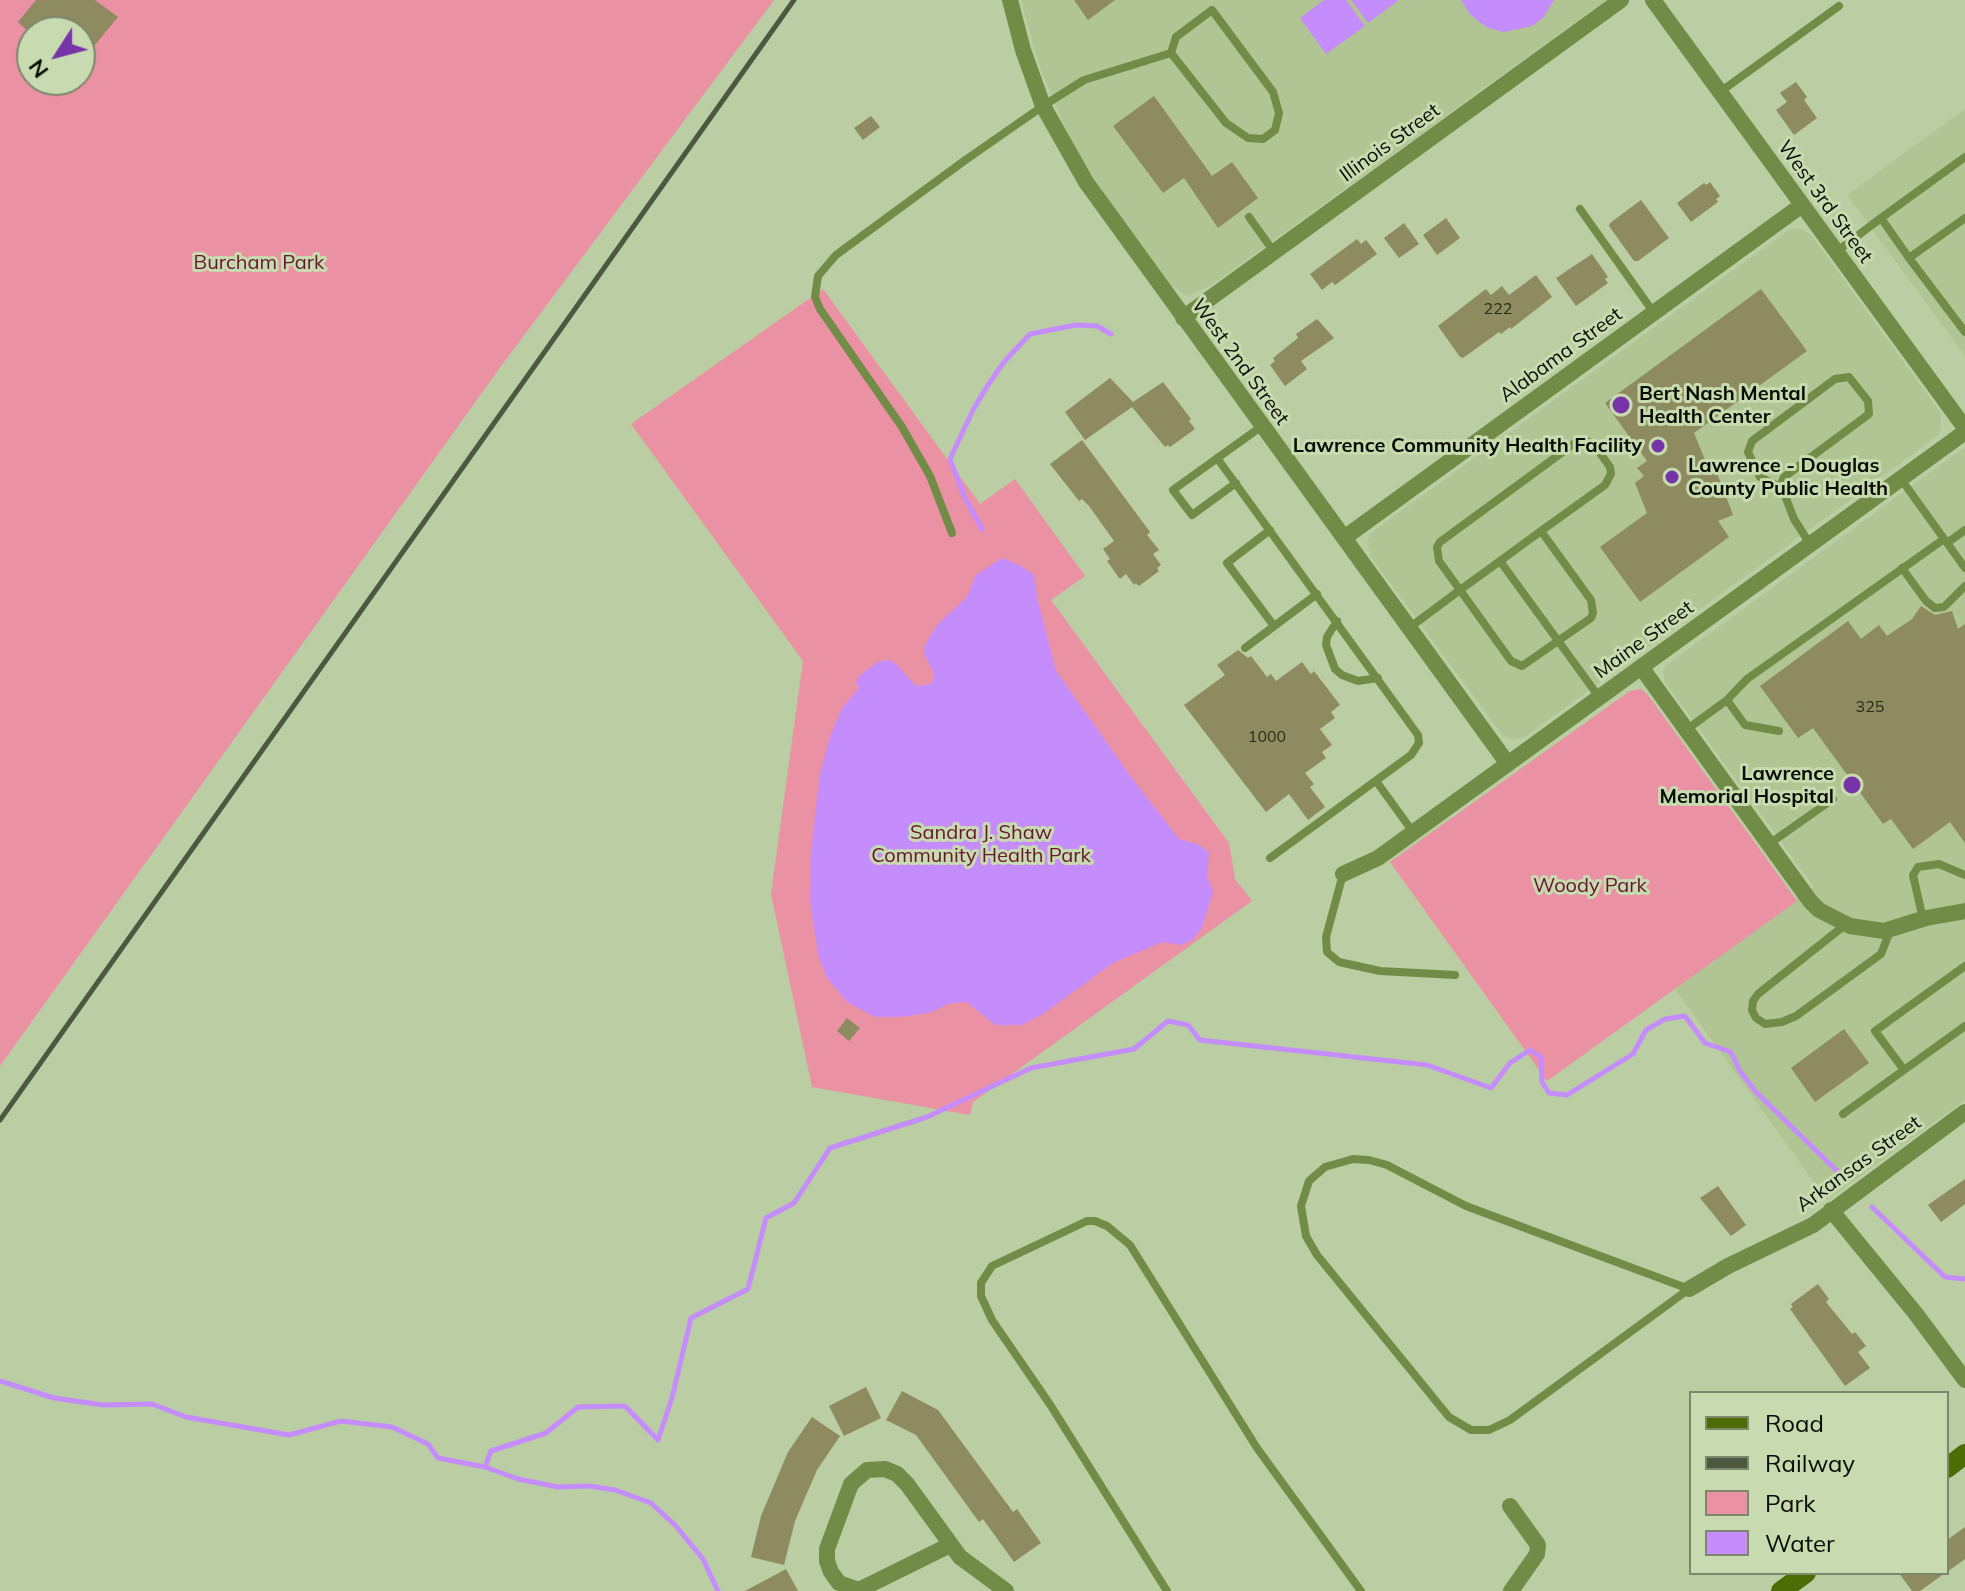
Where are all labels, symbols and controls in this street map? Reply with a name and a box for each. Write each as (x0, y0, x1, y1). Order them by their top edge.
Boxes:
north arrow (16, 16, 96, 96)
text: N (22, 54, 54, 84)
street label: Illinois Street (1335, 99, 1445, 187)
street label: West 3rd Street (1772, 136, 1878, 268)
park label: Burcham Park (194, 251, 324, 275)
street label: West 2nd Street (1186, 294, 1294, 430)
house number: 222 (1484, 299, 1512, 319)
street label: Alabama Street (1495, 303, 1627, 407)
place label: Bert Nash Mental Health Center (1639, 382, 1806, 429)
marker: Bert Nash Mental Health Center (1610, 394, 1632, 416)
place label: Lawrence Community Health Facility (1293, 434, 1642, 458)
marker: Lawrence Community Health Facility (1649, 437, 1667, 455)
place label: Lawrence - Douglas County Public Health (1688, 454, 1888, 501)
marker: Lawrence - Douglas County Public Health (1663, 468, 1681, 486)
street label: Maine Street (1590, 596, 1698, 684)
house number: 325 (1856, 697, 1884, 717)
house number: 1000 (1248, 727, 1286, 747)
place label: Lawrence Memorial Hospital (1659, 762, 1834, 809)
marker: Lawrence Memorial Hospital (1841, 774, 1863, 796)
park label: Sandra J. Shaw Community Health Park (871, 821, 1091, 868)
park label: Woody Park (1533, 874, 1647, 898)
street label: Arkansas Street (1792, 1111, 1926, 1217)
legend (1689, 1391, 1949, 1575)
text: Road (1765, 1408, 1824, 1438)
text: Railway (1765, 1448, 1855, 1478)
text: Park (1765, 1488, 1816, 1518)
text: Water (1765, 1528, 1835, 1558)

